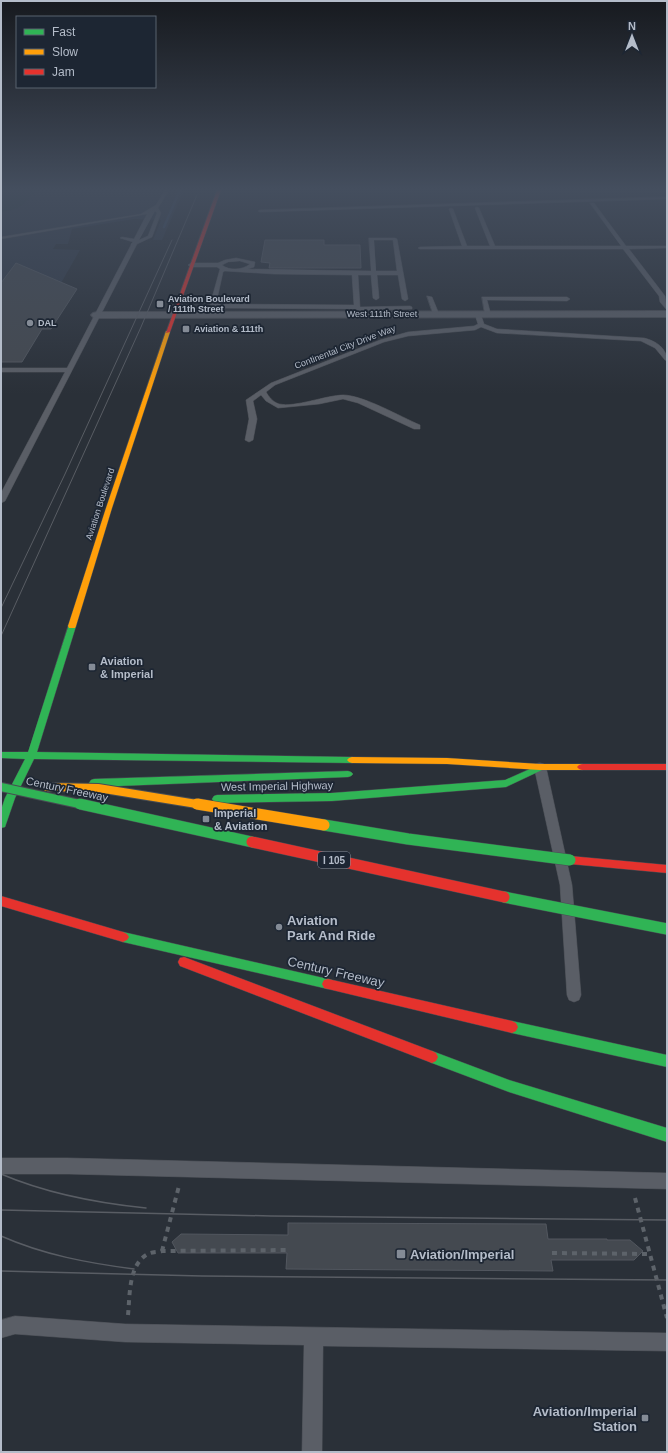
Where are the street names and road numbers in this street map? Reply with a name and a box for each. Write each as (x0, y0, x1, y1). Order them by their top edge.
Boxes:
street label: West 111th Street (347, 309, 418, 319)
street label: Continental City Drive Way (293, 323, 397, 371)
street label: Aviation Boulevard (84, 467, 116, 541)
street label: Century Freeway (25, 774, 110, 804)
street label: West Imperial Highway (221, 779, 334, 793)
road number: I 105 (318, 852, 350, 868)
street label: Century Freeway (286, 954, 386, 991)

